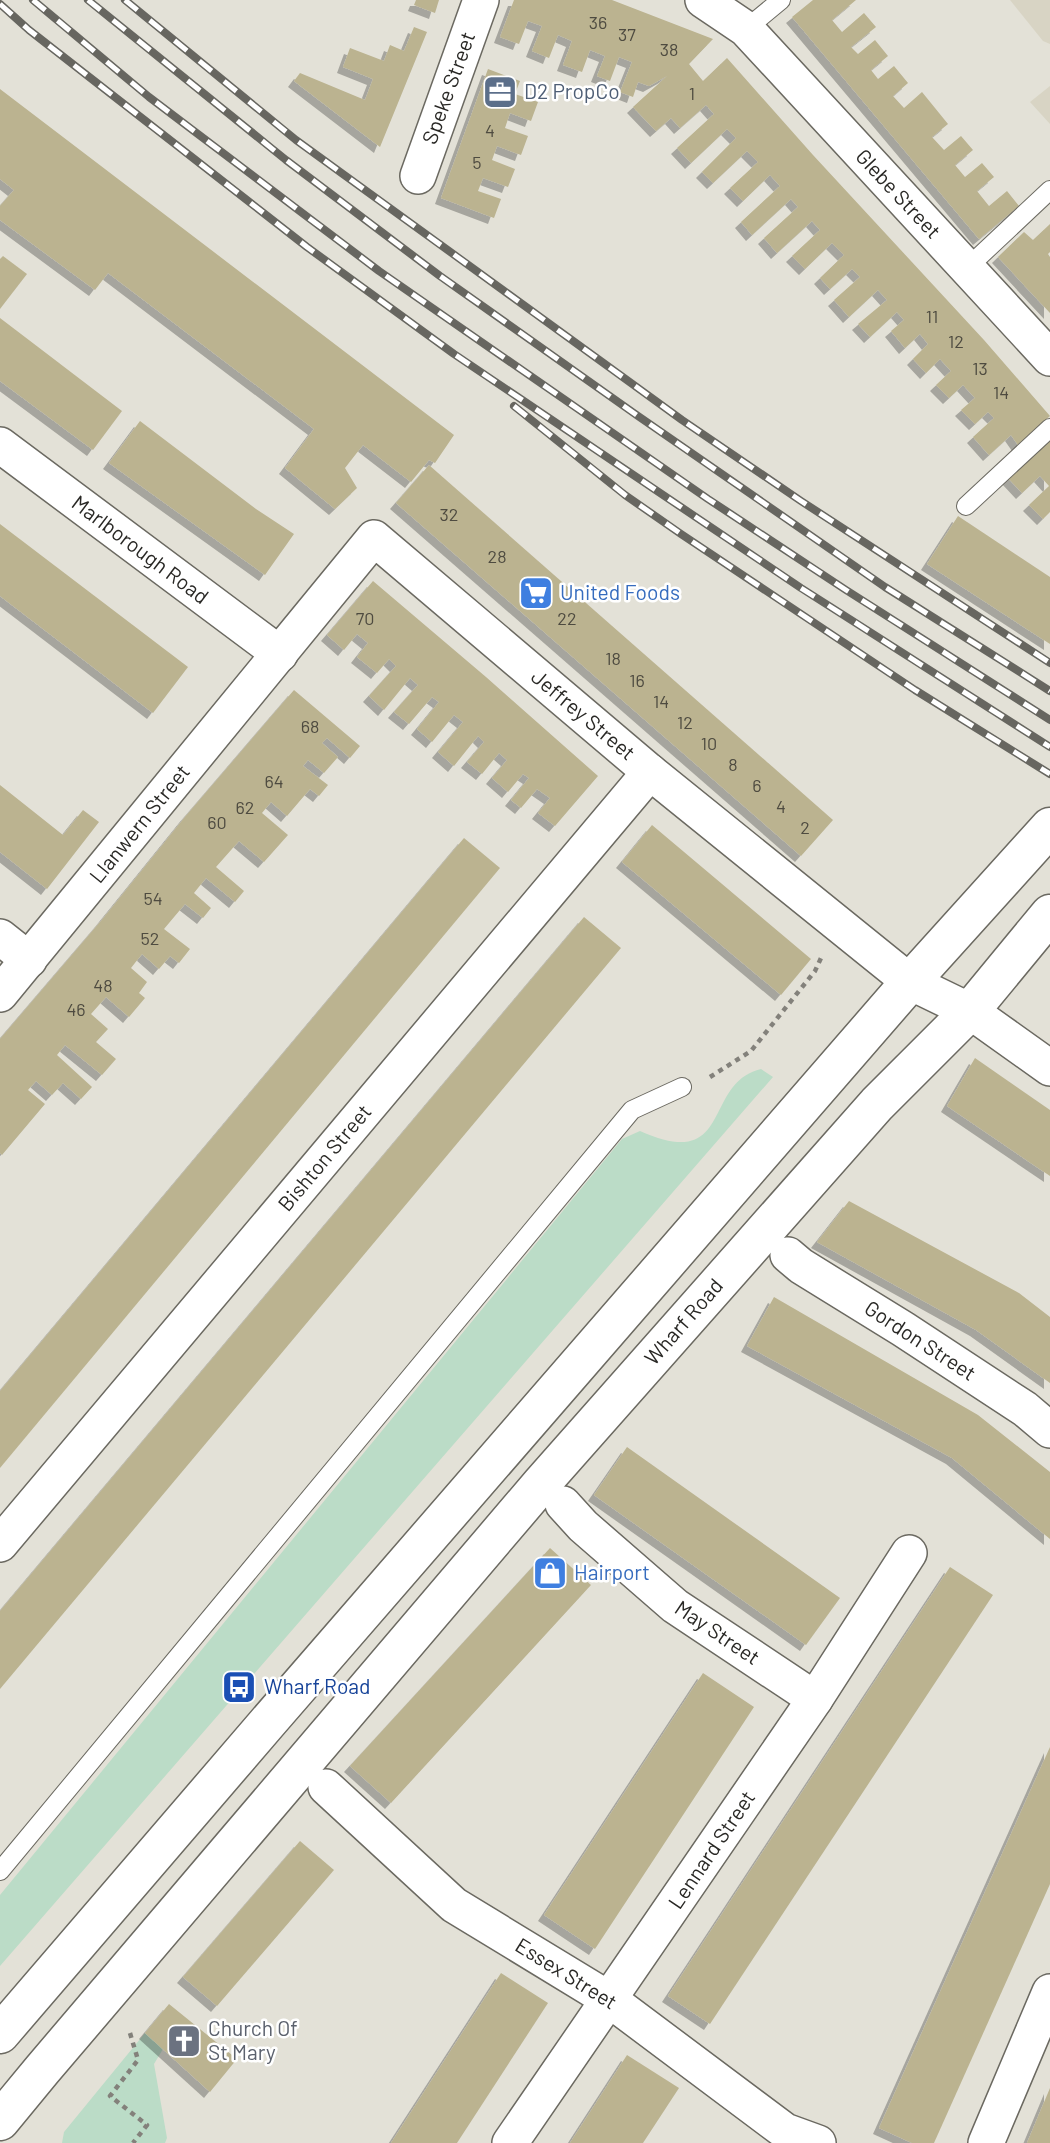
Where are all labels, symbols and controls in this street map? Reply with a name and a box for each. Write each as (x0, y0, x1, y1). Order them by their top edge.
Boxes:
house number: 36 (589, 11, 607, 33)
house number: 37 (618, 23, 636, 45)
street label: Speke Street (416, 28, 479, 147)
house number: 38 (660, 38, 678, 60)
office icon: D2 PropCo (481, 73, 519, 111)
place label: D2 PropCo (524, 78, 620, 103)
house number: 1 (689, 82, 695, 104)
house number: 4 (485, 119, 495, 141)
street label: Glebe Street (851, 143, 947, 243)
house number: 5 (472, 151, 482, 173)
house number: 11 (926, 305, 938, 327)
house number: 12 (948, 330, 964, 352)
house number: 13 (972, 357, 988, 379)
house number: 14 (993, 381, 1009, 403)
street label: Marlborough Road (68, 489, 214, 608)
house number: 32 (440, 503, 458, 525)
house number: 28 (487, 545, 507, 567)
supermarket icon: United Foods (517, 574, 555, 612)
place label: United Foods (560, 579, 680, 604)
house number: 70 (356, 607, 374, 629)
house number: 22 (557, 607, 577, 629)
house number: 18 (605, 647, 621, 669)
street label: Jeffrey Street (527, 663, 641, 764)
house number: 16 (629, 669, 645, 691)
house number: 14 (653, 690, 669, 712)
house number: 12 (677, 711, 693, 733)
house number: 68 (301, 715, 319, 737)
house number: 10 (701, 732, 717, 754)
house number: 8 (728, 753, 738, 775)
street label: Llanwern Street (83, 759, 194, 887)
house number: 64 (264, 770, 284, 792)
house number: 6 (752, 774, 762, 796)
house number: 4 (776, 795, 786, 817)
house number: 62 (236, 796, 254, 818)
house number: 60 (207, 811, 227, 833)
house number: 2 (800, 816, 810, 838)
house number: 54 (143, 887, 163, 909)
house number: 52 (141, 927, 159, 949)
house number: 48 (93, 974, 113, 996)
house number: 46 (66, 998, 86, 1020)
street label: Bishton Street (272, 1099, 376, 1215)
street label: Wharf Road (638, 1273, 727, 1369)
street label: Gordon Street (860, 1295, 981, 1385)
shop icon: Hairport (531, 1554, 569, 1592)
place label: Hairport (574, 1559, 650, 1584)
street label: May Street (671, 1594, 765, 1669)
bus stop icon: Wharf Road (220, 1668, 258, 1706)
place label: Wharf Road (264, 1673, 371, 1698)
street label: Lennard Street (662, 1785, 759, 1913)
street label: Essex Street (511, 1932, 622, 2014)
place label: Church Of St Mary (208, 2015, 298, 2064)
church icon: Church Of St Mary (165, 2022, 203, 2060)

